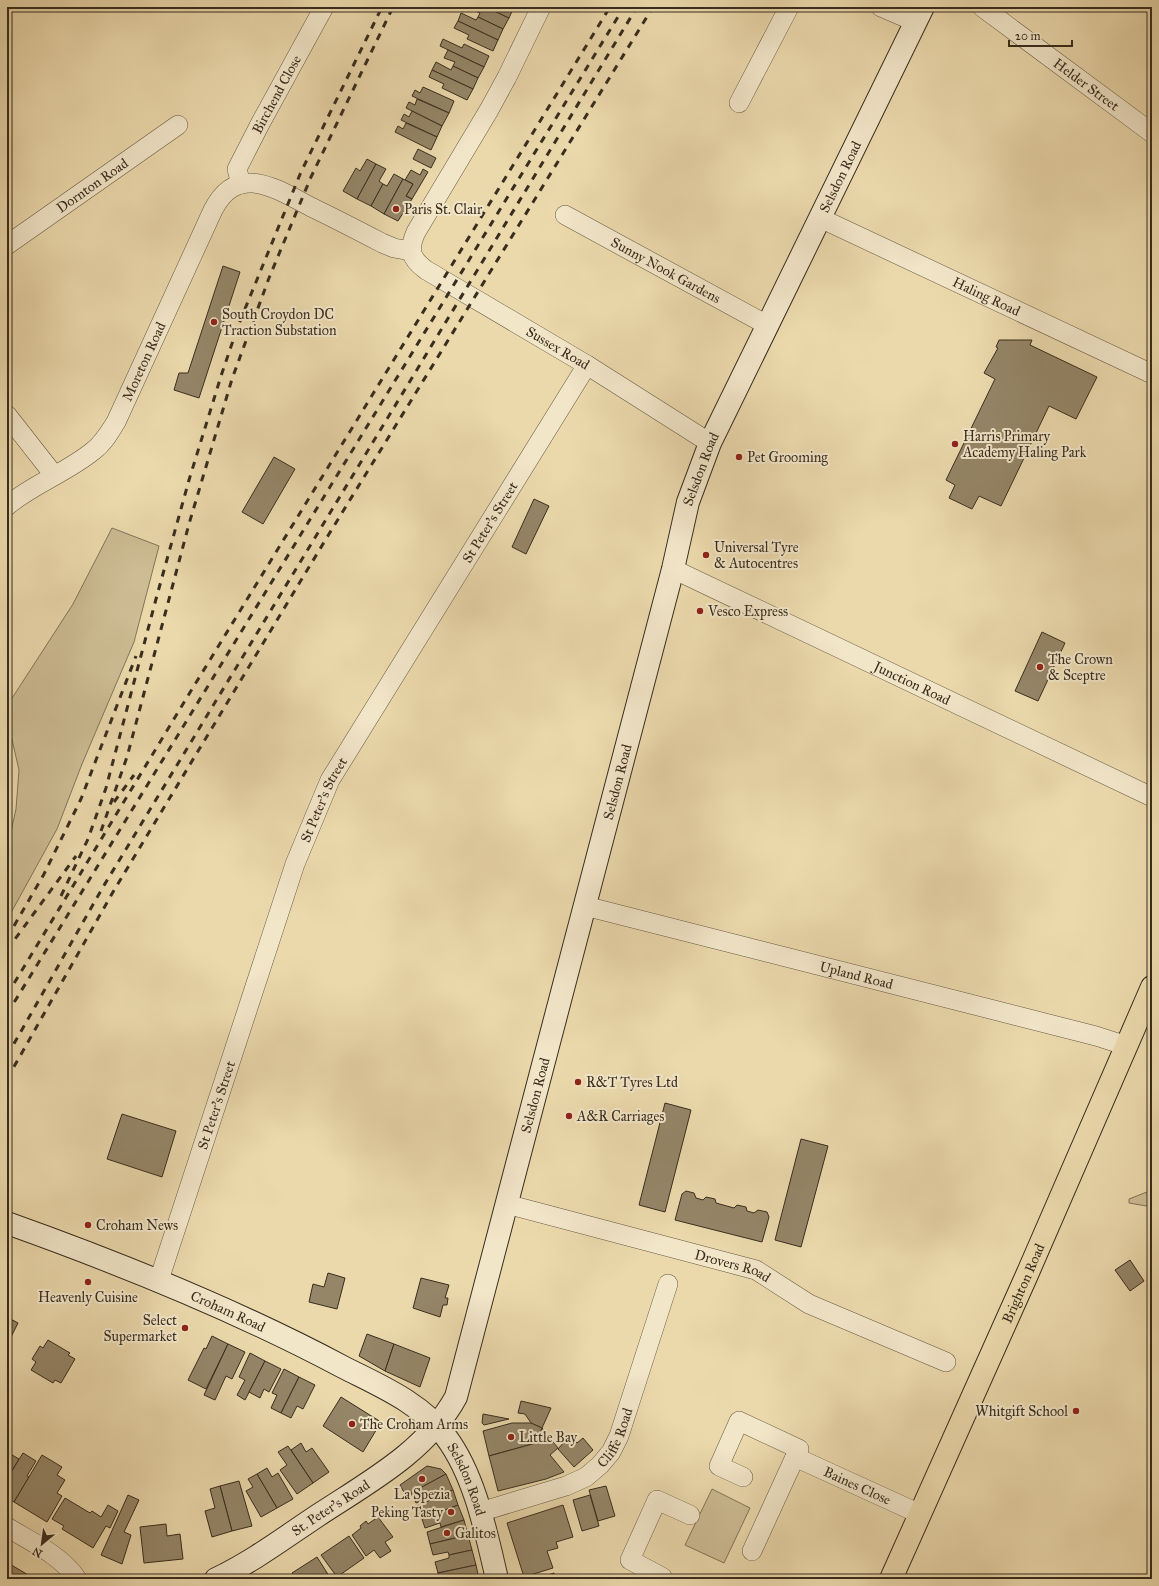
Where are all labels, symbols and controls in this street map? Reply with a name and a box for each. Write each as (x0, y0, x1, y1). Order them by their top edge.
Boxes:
scale bar (1009, 22, 1072, 48)
text: 20 m (1015, 29, 1041, 43)
street label: Birchend Close (248, 52, 305, 136)
street label: Helder Street (1050, 54, 1123, 114)
street label: Selsdon Road (815, 138, 865, 215)
street label: Dornton Road (53, 154, 131, 216)
place label: Paris St. Clair (404, 201, 483, 218)
marker: Paris St. Clair (391, 204, 401, 214)
street label: Sunny Nook Gardens (608, 233, 724, 307)
street label: Haling Road (950, 273, 1023, 319)
place label: South Croydon DC Traction Substation (222, 306, 337, 339)
marker: South Croydon DC Traction Substation (209, 317, 219, 327)
street label: Moreton Road (118, 319, 169, 404)
street label: Sussex Road (523, 323, 593, 373)
place label: Harris Primary Academy Haling Park (962, 428, 1087, 461)
street label: Selsdon Road (679, 429, 722, 508)
marker: Harris Primary Academy Haling Park (950, 439, 960, 449)
place label: Pet Grooming (747, 449, 828, 466)
marker: Pet Grooming (734, 452, 744, 462)
street label: St Peter's Street (458, 478, 521, 566)
place label: Universal Tyre & Autocentres (714, 539, 799, 572)
marker: Universal Tyre & Autocentres (701, 550, 711, 560)
place label: Vesco Express (707, 603, 788, 620)
marker: Vesco Express (695, 606, 705, 616)
place label: The Crown & Sceptre (1048, 651, 1113, 684)
street label: Junction Road (869, 657, 953, 708)
marker: The Crown & Sceptre (1035, 662, 1045, 672)
street label: Selsdon Road (599, 742, 635, 822)
street label: St Peter's Street (296, 754, 351, 845)
street label: Upland Road (818, 958, 895, 993)
street label: Selsdon Road (517, 1056, 553, 1135)
street label: St Peter's Street (194, 1059, 239, 1152)
place label: R&T Tyres Ltd (586, 1074, 678, 1091)
marker: R&T Tyres Ltd (573, 1077, 583, 1087)
place label: A&R Carriages (576, 1108, 664, 1125)
marker: A&R Carriages (564, 1111, 574, 1121)
place label: Croham News (96, 1217, 178, 1234)
marker: Croham News (83, 1220, 93, 1230)
street label: Brighton Road (998, 1241, 1048, 1326)
street label: Drovers Road (693, 1246, 774, 1286)
marker: Heavenly Cuisine (83, 1277, 93, 1287)
street label: Croham Road (188, 1287, 268, 1335)
place label: Heavenly Cuisine (38, 1289, 138, 1306)
place label: Select Supermarket (103, 1312, 177, 1345)
marker: Select Supermarket (180, 1323, 190, 1333)
place label: Whitgift School (975, 1403, 1068, 1420)
street label: Cliffe Road (593, 1406, 636, 1471)
marker: Whitgift School (1071, 1406, 1081, 1416)
place label: The Croham Arms (360, 1416, 468, 1433)
marker: The Croham Arms (347, 1419, 357, 1429)
place label: Little Bay (519, 1429, 578, 1446)
marker: Little Bay (506, 1432, 516, 1442)
street label: Selsdon Road (444, 1439, 489, 1517)
street label: Baines Close (821, 1463, 894, 1508)
marker: La Spezia (417, 1474, 427, 1484)
street label: St. Peter's Road (288, 1476, 373, 1539)
place label: La Spezia (394, 1486, 450, 1503)
place label: Peking Tasty (371, 1504, 443, 1521)
marker: Peking Tasty (446, 1507, 456, 1517)
north arrow (22, 1524, 62, 1564)
place label: Galitos (455, 1525, 496, 1542)
marker: Galitos (442, 1528, 452, 1538)
text: N (30, 1544, 45, 1560)

